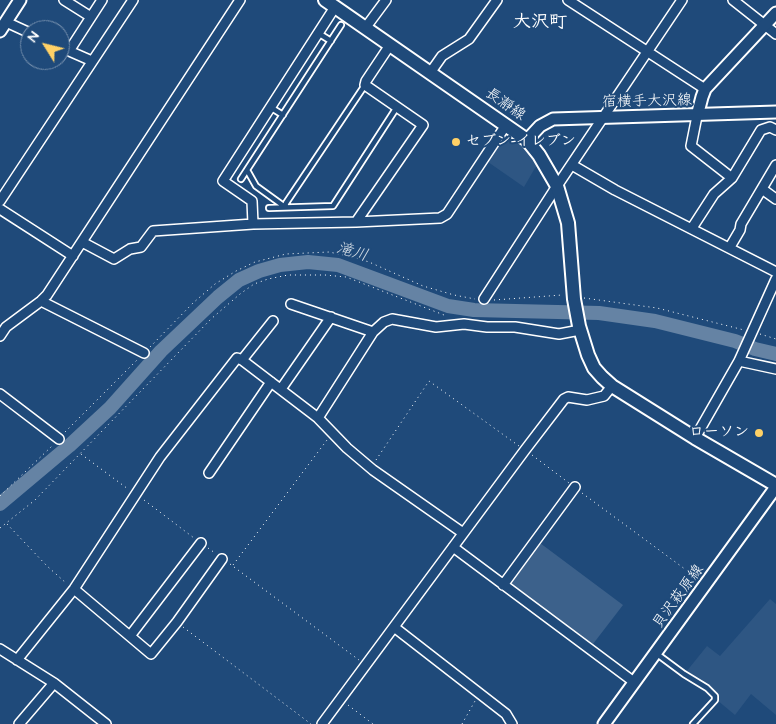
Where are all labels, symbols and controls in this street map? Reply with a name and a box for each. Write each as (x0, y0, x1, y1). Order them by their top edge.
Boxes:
district label: 大沢町 (513, 12, 567, 34)
north arrow (20, 20, 70, 70)
text: N (23, 27, 44, 46)
street label: 長瀞線 (481, 85, 529, 125)
street label: 宿横手大沢線 (602, 92, 692, 112)
place label: セブン-イレブン (466, 133, 576, 151)
marker: セブン-イレブン (450, 136, 462, 148)
water label: 滝川 (334, 239, 370, 267)
place label: ローソン (689, 424, 749, 442)
marker: ローソン (753, 427, 765, 439)
street label: 貝沢萩原線 (650, 561, 708, 633)

